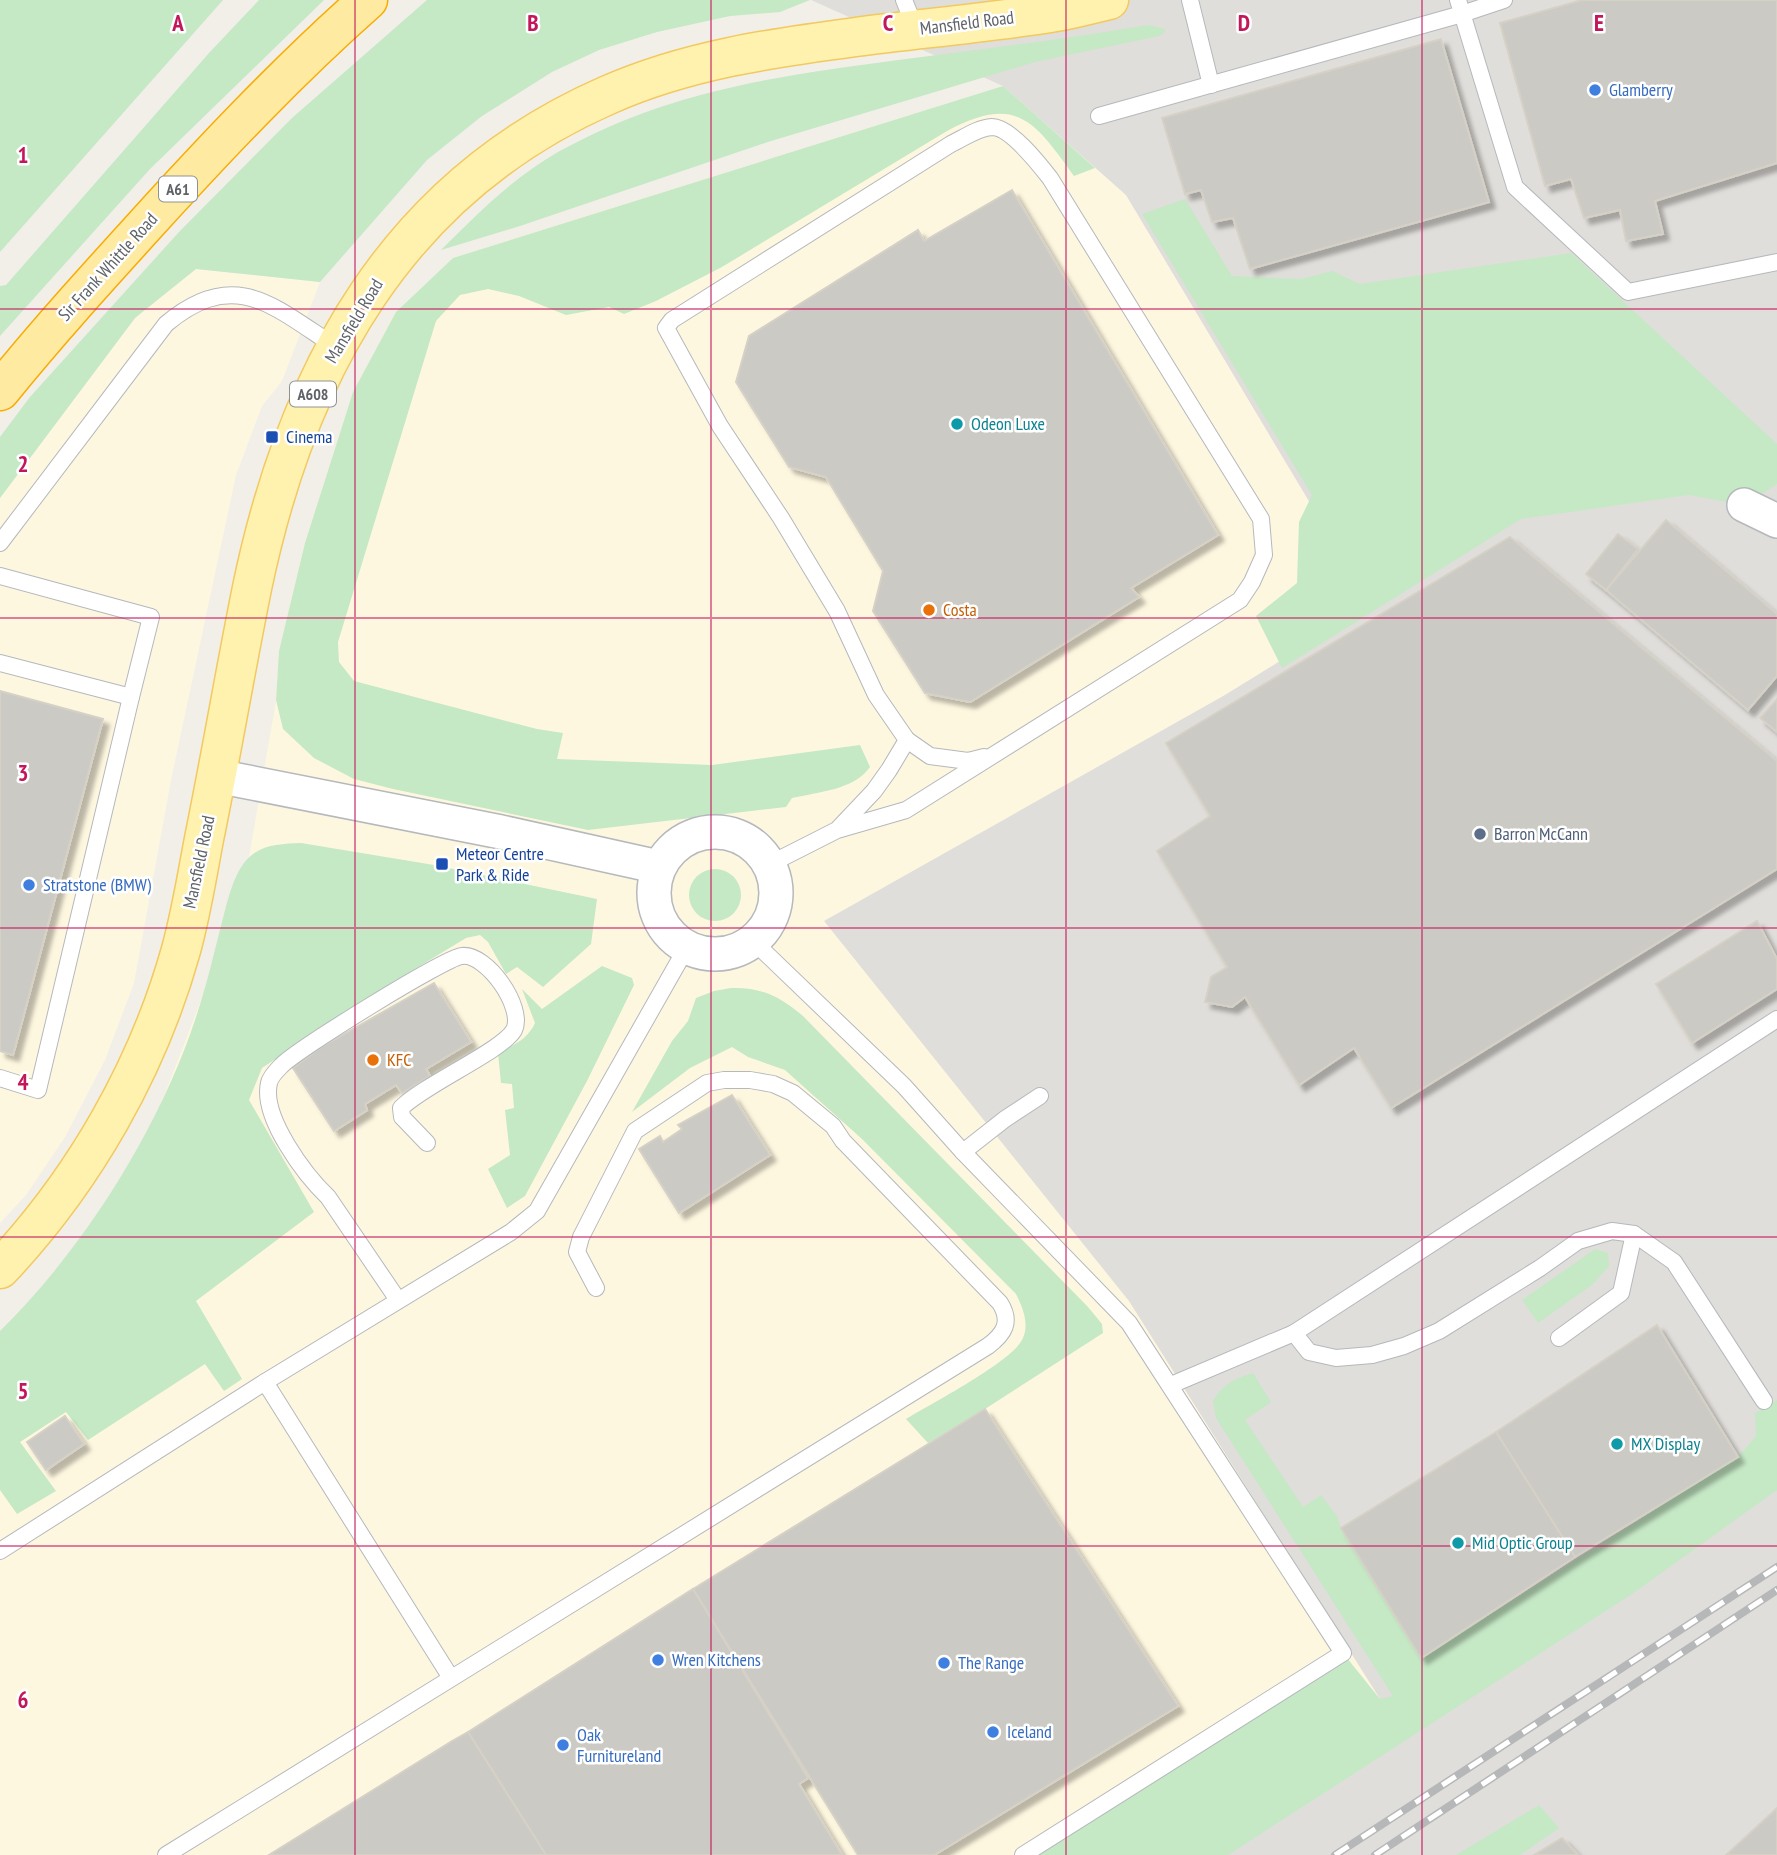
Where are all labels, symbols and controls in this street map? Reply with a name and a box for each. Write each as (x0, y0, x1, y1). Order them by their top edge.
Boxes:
street label: Mansfield Road (919, 5, 1015, 40)
text: A (171, 8, 184, 37)
text: B (527, 8, 539, 37)
text: C (883, 8, 894, 37)
text: D (1238, 8, 1250, 37)
text: E (1594, 8, 1604, 37)
place label: Glamberry (1609, 78, 1673, 101)
marker: Glamberry (1587, 82, 1603, 98)
text: 1 (18, 140, 29, 169)
road number: A61 (159, 176, 197, 202)
street label: Sir Frank Whittle Road (53, 208, 162, 326)
street label: Mansfield Road (319, 274, 388, 367)
road number: A608 (290, 382, 336, 406)
place label: Odeon Luxe (971, 412, 1045, 435)
marker: Odeon Luxe (949, 416, 965, 432)
place label: Cinema (286, 425, 332, 448)
marker: Cinema (264, 429, 280, 445)
text: 2 (18, 449, 29, 478)
place label: Costa (943, 598, 977, 621)
marker: Costa (921, 602, 937, 618)
text: 3 (18, 758, 29, 787)
street label: Mansfield Road (177, 813, 220, 910)
place label: Barron McCann (1494, 822, 1588, 845)
marker: Barron McCann (1472, 826, 1488, 842)
place label: Meteor Centre Park & Ride (456, 842, 544, 886)
marker: Meteor Centre Park & Ride (434, 856, 450, 872)
place label: Stratstone (BMW) (43, 873, 152, 896)
marker: Stratstone (BMW) (21, 877, 37, 893)
place label: KFC (387, 1048, 412, 1071)
marker: KFC (365, 1052, 381, 1068)
text: 4 (18, 1067, 29, 1096)
text: 5 (18, 1376, 29, 1405)
place label: MX Display (1631, 1432, 1701, 1455)
marker: MX Display (1609, 1436, 1625, 1452)
place label: Mid Optic Group (1472, 1531, 1573, 1554)
marker: Mid Optic Group (1450, 1535, 1466, 1551)
place label: Wren Kitchens (672, 1648, 761, 1671)
place label: The Range (958, 1651, 1024, 1674)
marker: Wren Kitchens (650, 1652, 666, 1668)
marker: The Range (936, 1655, 952, 1671)
text: 6 (18, 1685, 29, 1714)
place label: Iceland (1007, 1720, 1052, 1743)
place label: Oak Furnitureland (577, 1723, 661, 1767)
marker: Iceland (985, 1724, 1001, 1740)
marker: Oak Furnitureland (555, 1737, 571, 1753)

